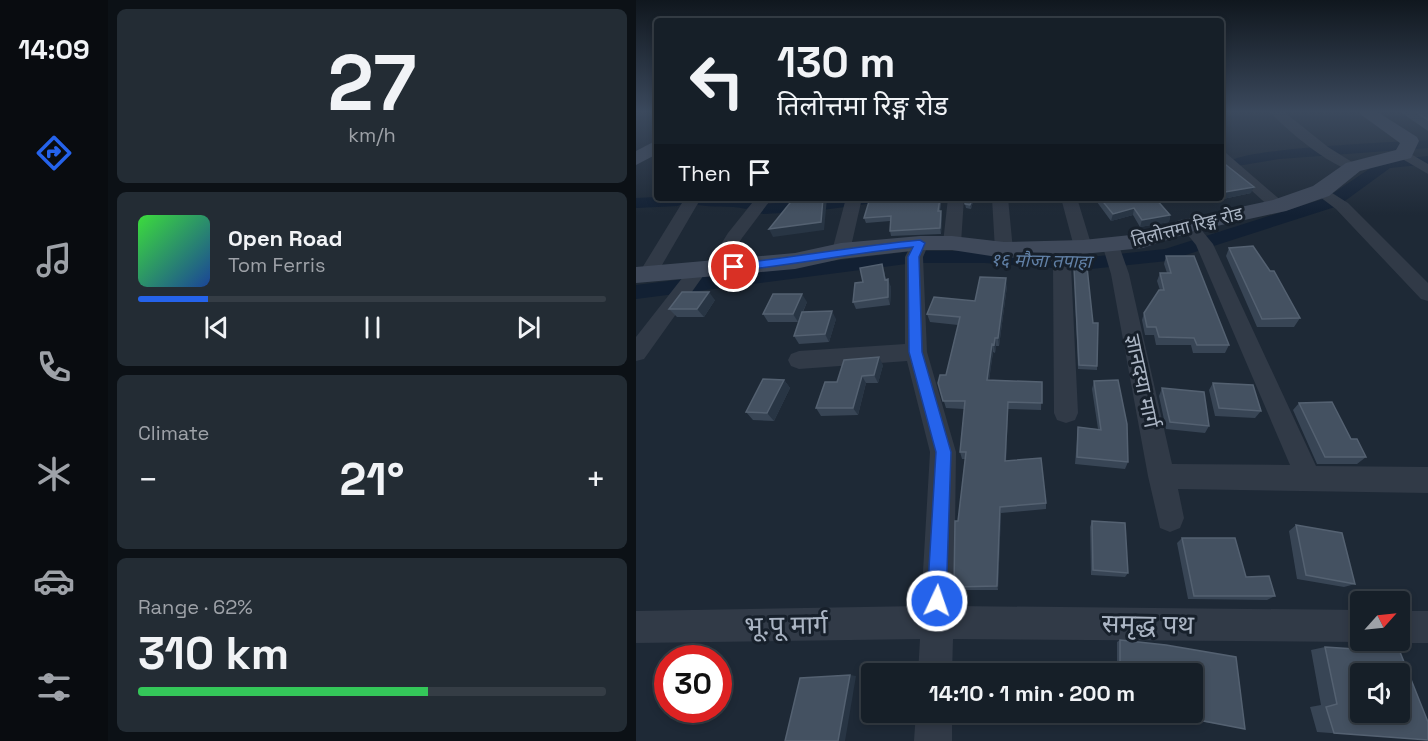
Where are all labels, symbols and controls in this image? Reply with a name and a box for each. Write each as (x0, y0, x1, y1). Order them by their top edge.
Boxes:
text: 14:09 (18, 32, 90, 67)
text: 27 (328, 33, 416, 133)
text: 130 m (777, 36, 895, 89)
icon: left (678, 42, 756, 120)
text: तिलोत्तमा रिङ्ग रोड (777, 88, 948, 123)
text: km/h (348, 122, 396, 148)
icon: directions (33, 132, 75, 174)
icon: arrive (743, 156, 776, 189)
text: Then (678, 159, 731, 187)
street label: तिलोत्तमा रिङ्ग रोड (1129, 201, 1245, 251)
text: Open Road (228, 224, 343, 252)
icon: music (33, 239, 75, 281)
pin (708, 241, 759, 292)
water label: १६ मौजा तपाहा (990, 248, 1095, 273)
icon: arrive (717, 250, 750, 283)
text: Tom Ferris (228, 252, 326, 278)
icon: previous (200, 311, 233, 344)
icon: pause (356, 311, 389, 344)
icon: next (512, 311, 545, 344)
street label: ज्ञानदया मार्ग (1119, 332, 1166, 431)
icon: phone (33, 346, 75, 388)
text: Climate (138, 420, 209, 446)
text: 21° (340, 451, 404, 508)
icon: climate (33, 453, 75, 495)
text: − (138, 459, 158, 501)
text: + (586, 459, 606, 501)
icon: car (33, 560, 75, 602)
position arrow (905, 569, 969, 633)
north arrow (1350, 591, 1410, 651)
map controls (1350, 591, 1410, 723)
text: Range · 62% (138, 594, 253, 620)
street label: समृद्ध पथ (1102, 606, 1195, 642)
street label: भू.पू मार्ग (744, 607, 829, 643)
text: 310 km (138, 625, 289, 682)
speed limit sign: 30 (654, 645, 732, 723)
button: sound (1350, 663, 1410, 723)
icon: filters (33, 666, 75, 708)
text: 14:10 · 1 min · 200 m (929, 679, 1135, 707)

